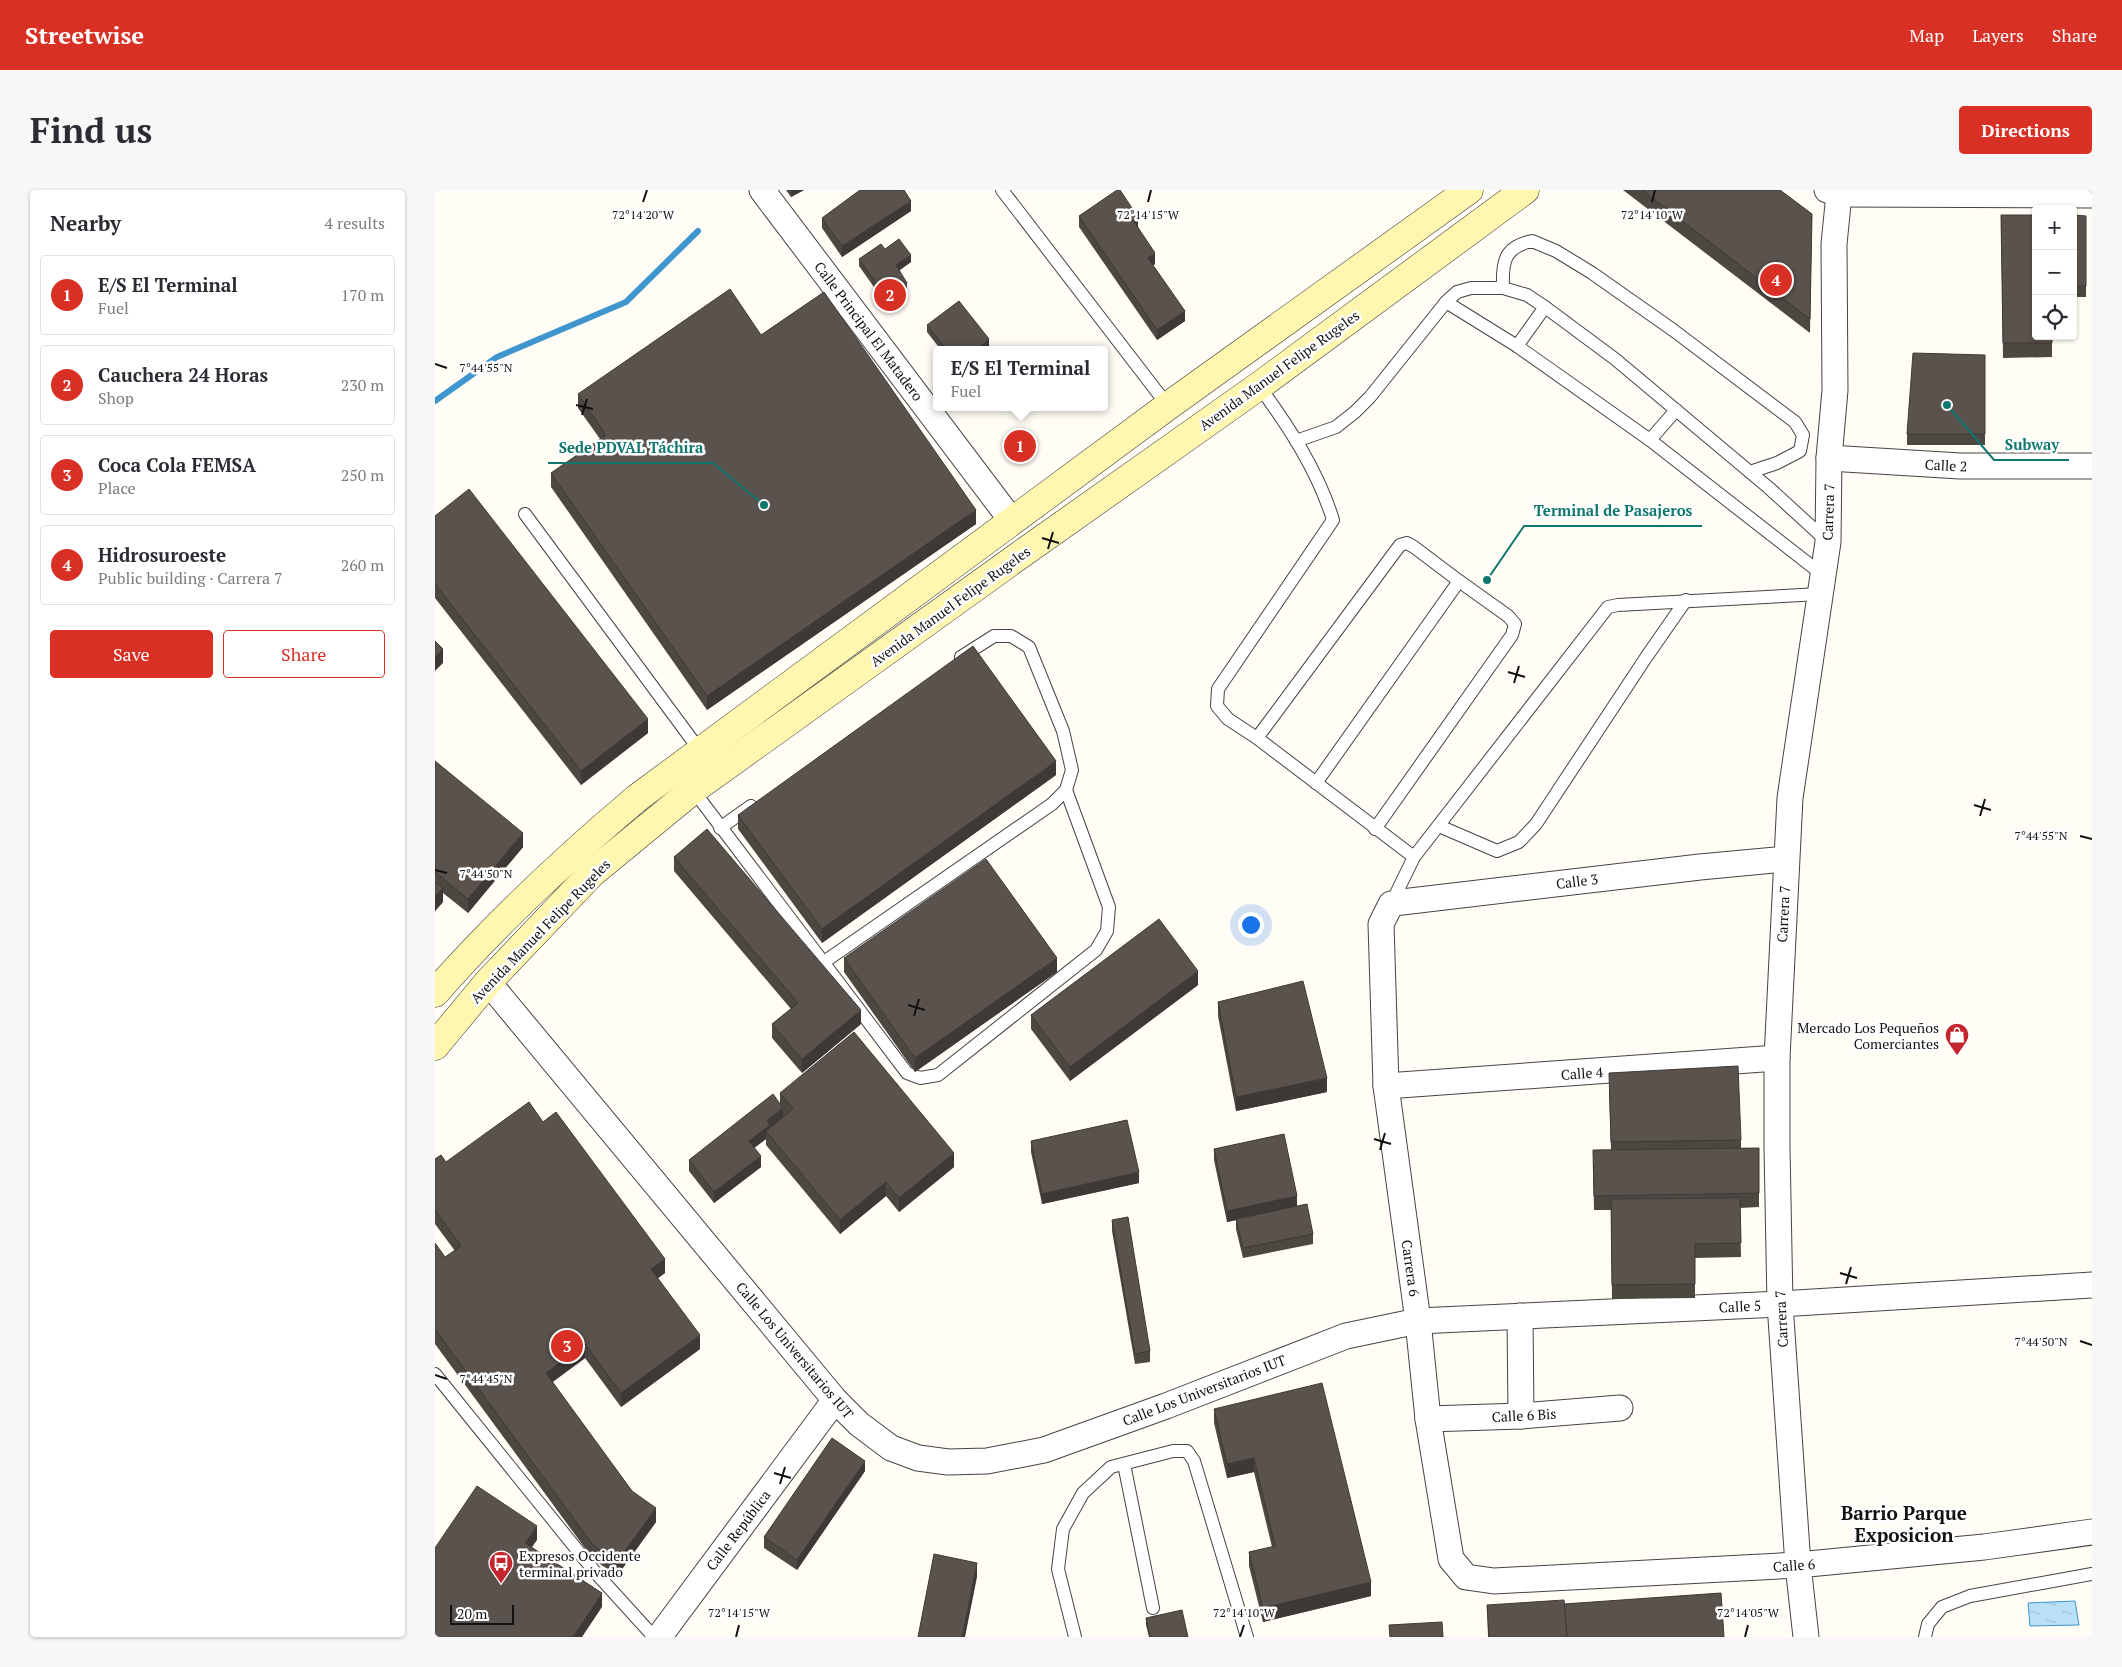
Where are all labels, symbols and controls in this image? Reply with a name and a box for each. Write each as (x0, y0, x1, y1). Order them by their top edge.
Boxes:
text: Streetwise (25, 19, 144, 51)
text: Map (1909, 23, 1944, 47)
text: Layers (1972, 23, 2024, 47)
text: Share (2052, 23, 2097, 47)
button: Directions (1959, 106, 2092, 154)
text: Find us (30, 107, 152, 153)
map controls (2032, 205, 2077, 340)
button: + (2032, 205, 2077, 250)
text: 72°14'20"W (612, 207, 675, 222)
text: 72°14'15"W (1117, 207, 1180, 222)
text: 72°14'10"W (1621, 207, 1684, 222)
text: Nearby (50, 209, 121, 237)
text: 4 results (325, 212, 385, 234)
button: − (2032, 250, 2077, 295)
street label: Calle Principal El Matadero (810, 258, 928, 405)
pin: 4 (1760, 261, 1792, 299)
text: E/S El Terminal (98, 272, 238, 297)
pin: 2 (874, 276, 906, 314)
text: 1 (62, 284, 72, 306)
text: 170 m (341, 284, 384, 306)
button: locate (2032, 295, 2077, 340)
text: Fuel (98, 297, 129, 319)
street label: Avenida Manuel Felipe Rugeles (1195, 305, 1363, 435)
popup (933, 346, 1108, 411)
text: E/S El Terminal (951, 355, 1090, 380)
text: 7°44'55"N (459, 360, 513, 375)
text: Cauchera 24 Horas (98, 362, 268, 387)
text: 2 (62, 374, 72, 396)
text: 230 m (341, 374, 384, 396)
text: Fuel (951, 380, 981, 402)
text: Shop (98, 387, 134, 409)
pin: 1 (1004, 427, 1036, 465)
callout: Subway (1994, 430, 2069, 460)
callout: Sede PDVAL Táchira (548, 433, 713, 463)
text: Subway (2005, 434, 2060, 454)
text: Sede PDVAL Táchira (559, 437, 704, 457)
text: Coca Cola FEMSA (98, 452, 256, 477)
street label: Calle 2 (1924, 454, 1968, 476)
text: 3 (62, 464, 72, 486)
text: 250 m (341, 464, 384, 486)
text: Place (98, 477, 136, 499)
street label: Carrera 7 (1818, 483, 1838, 541)
callout: Terminal de Pasajeros (1524, 496, 1702, 526)
text: Terminal de Pasajeros (1534, 500, 1693, 520)
street label: Avenida Manuel Felipe Rugeles (866, 541, 1034, 671)
text: Hidrosuroeste (98, 542, 226, 567)
text: 4 (62, 554, 72, 576)
text: 260 m (341, 554, 384, 576)
text: Public building · Carrera 7 (98, 567, 283, 589)
button: Save (50, 630, 213, 678)
button: Share (223, 630, 385, 678)
text: 7°44'55"N (2014, 828, 2068, 843)
street label: Avenida Manuel Felipe Rugeles (466, 855, 614, 1007)
text: 7°44'50"N (459, 866, 513, 881)
street label: Calle 3 (1555, 869, 1599, 893)
street label: Carrera 7 (1772, 885, 1794, 943)
your location (1238, 912, 1264, 938)
place label: Mercado Los Pequeños Comerciantes (1797, 1018, 1939, 1053)
shop icon: Mercado Los Pequeños Comerciantes (1944, 1022, 1970, 1056)
street label: Calle 4 (1560, 1062, 1604, 1084)
street label: Carrera 6 (1398, 1238, 1424, 1298)
street label: Calle Los Universitarios IUT (732, 1277, 858, 1423)
street label: Carrera 7 (1770, 1290, 1792, 1348)
street label: Calle 5 (1718, 1295, 1762, 1317)
pin: 3 (551, 1327, 583, 1365)
text: 7°44'50"N (2014, 1334, 2068, 1349)
street label: Calle Los Universitarios IUT (1120, 1350, 1289, 1430)
text: 7°44'45"N (459, 1371, 513, 1386)
street label: Calle 6 Bis (1491, 1404, 1557, 1426)
street label: Calle República (701, 1486, 775, 1574)
district label: Barrio Parque Exposicion (1841, 1500, 1967, 1547)
place label: Expresos Occidente terminal privado (519, 1546, 641, 1581)
bus stop icon: Expresos Occidente terminal privado (488, 1550, 514, 1584)
street label: Calle 6 (1772, 1554, 1816, 1576)
scale bar (450, 1602, 514, 1625)
text: 20 m (457, 1604, 487, 1623)
text: 72°14'15"W (708, 1605, 771, 1620)
text: 72°14'10"W (1213, 1605, 1276, 1620)
text: 72°14'05"W (1717, 1605, 1780, 1620)

